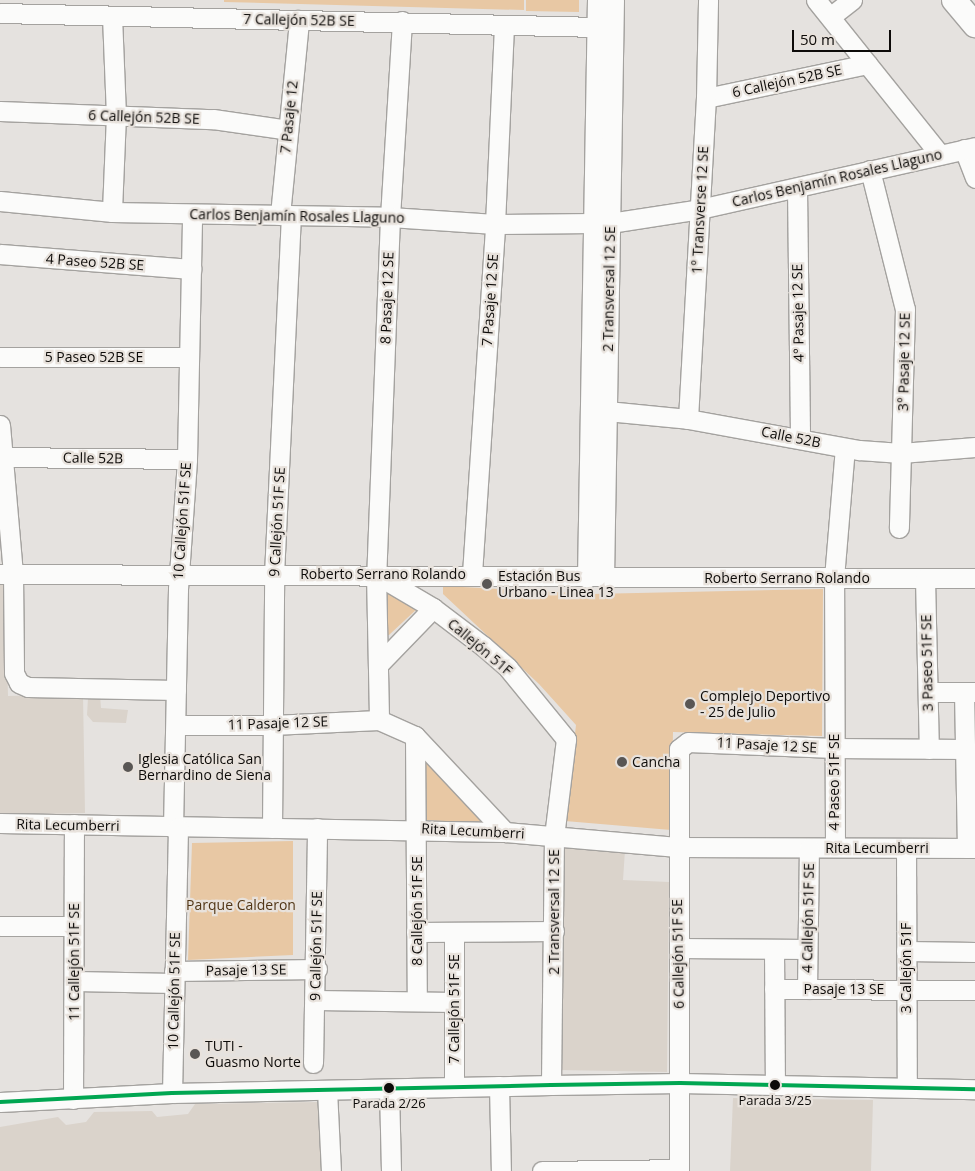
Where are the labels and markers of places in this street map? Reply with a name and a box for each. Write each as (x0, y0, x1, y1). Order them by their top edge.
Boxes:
place label: Estación Bus Urbano - Linea 13 (498, 568, 614, 600)
marker: Estación Bus Urbano - Linea 13 (480, 577, 494, 591)
place label: Complejo Deportivo - 25 de Julio (700, 688, 830, 720)
marker: Complejo Deportivo - 25 de Julio (684, 698, 696, 710)
place label: Iglesia Católica San Bernardino de Siena (138, 751, 271, 784)
place label: Cancha (632, 754, 680, 770)
marker: Cancha (616, 756, 628, 768)
marker: Iglesia Católica San Bernardino de Siena (122, 761, 134, 773)
place label: TUTI - Guasmo Norte (205, 1038, 301, 1070)
marker: TUTI - Guasmo Norte (189, 1048, 201, 1060)
marker: Parada 3/25 (770, 1080, 780, 1090)
marker: Parada 2/26 (384, 1083, 394, 1093)
place label: Parada 3/25 (738, 1092, 812, 1108)
place label: Parada 2/26 (352, 1095, 426, 1111)

